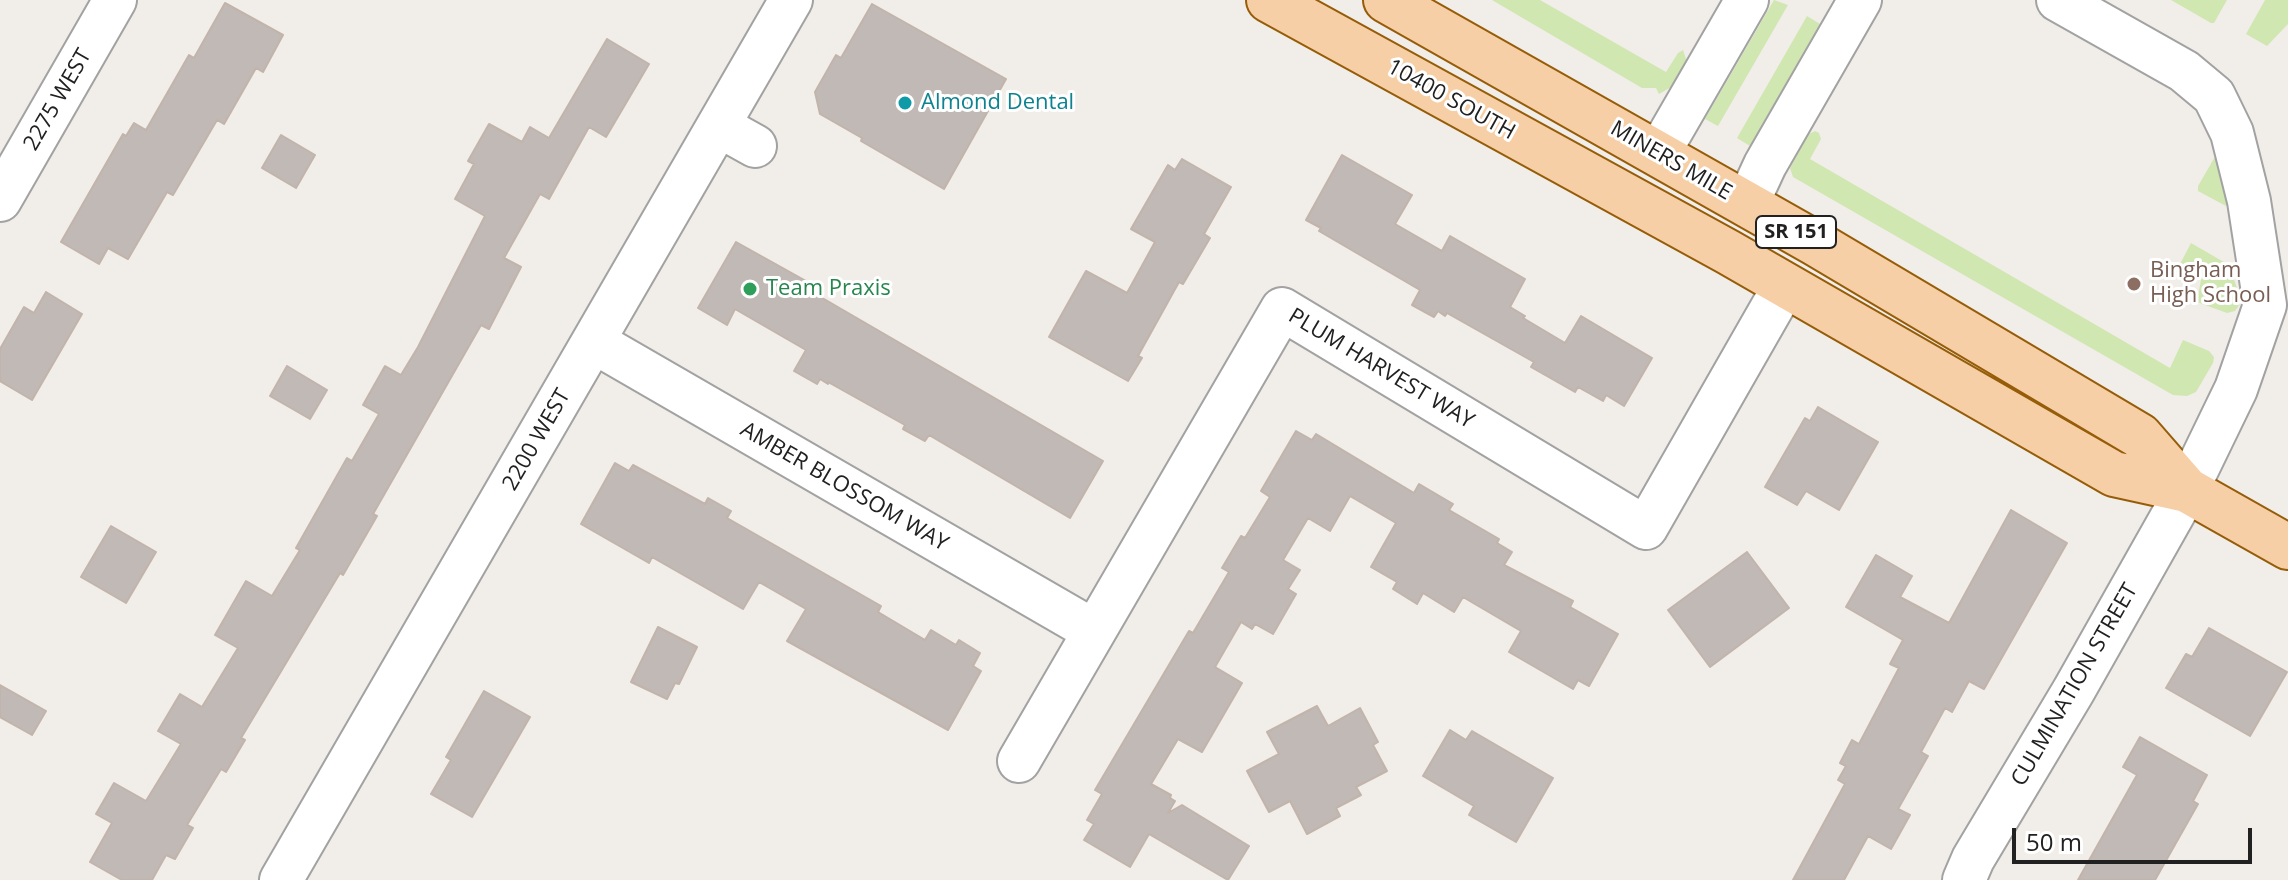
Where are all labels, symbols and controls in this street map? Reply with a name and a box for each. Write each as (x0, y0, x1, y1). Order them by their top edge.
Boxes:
street label: 2275 WEST (18, 45, 98, 155)
street label: 10400 SOUTH (1382, 54, 1520, 146)
place label: Almond Dental (921, 90, 1074, 116)
marker: Almond Dental (896, 94, 914, 112)
street label: MINERS MILE (1606, 116, 1736, 206)
road number: SR 151 (1756, 216, 1836, 248)
place label: Bingham High School (2150, 258, 2271, 310)
marker: Bingham High School (2125, 275, 2143, 293)
place label: Team Praxis (766, 276, 891, 302)
marker: Team Praxis (741, 280, 759, 298)
street label: PLUM HARVEST WAY (1283, 303, 1479, 435)
street label: 2200 WEST (497, 385, 577, 495)
street label: AMBER BLOSSOM WAY (735, 417, 953, 557)
street label: CULMINATION STREET (2006, 579, 2144, 791)
scale bar (2016, 812, 2256, 862)
text: 50 m (2026, 825, 2082, 858)

